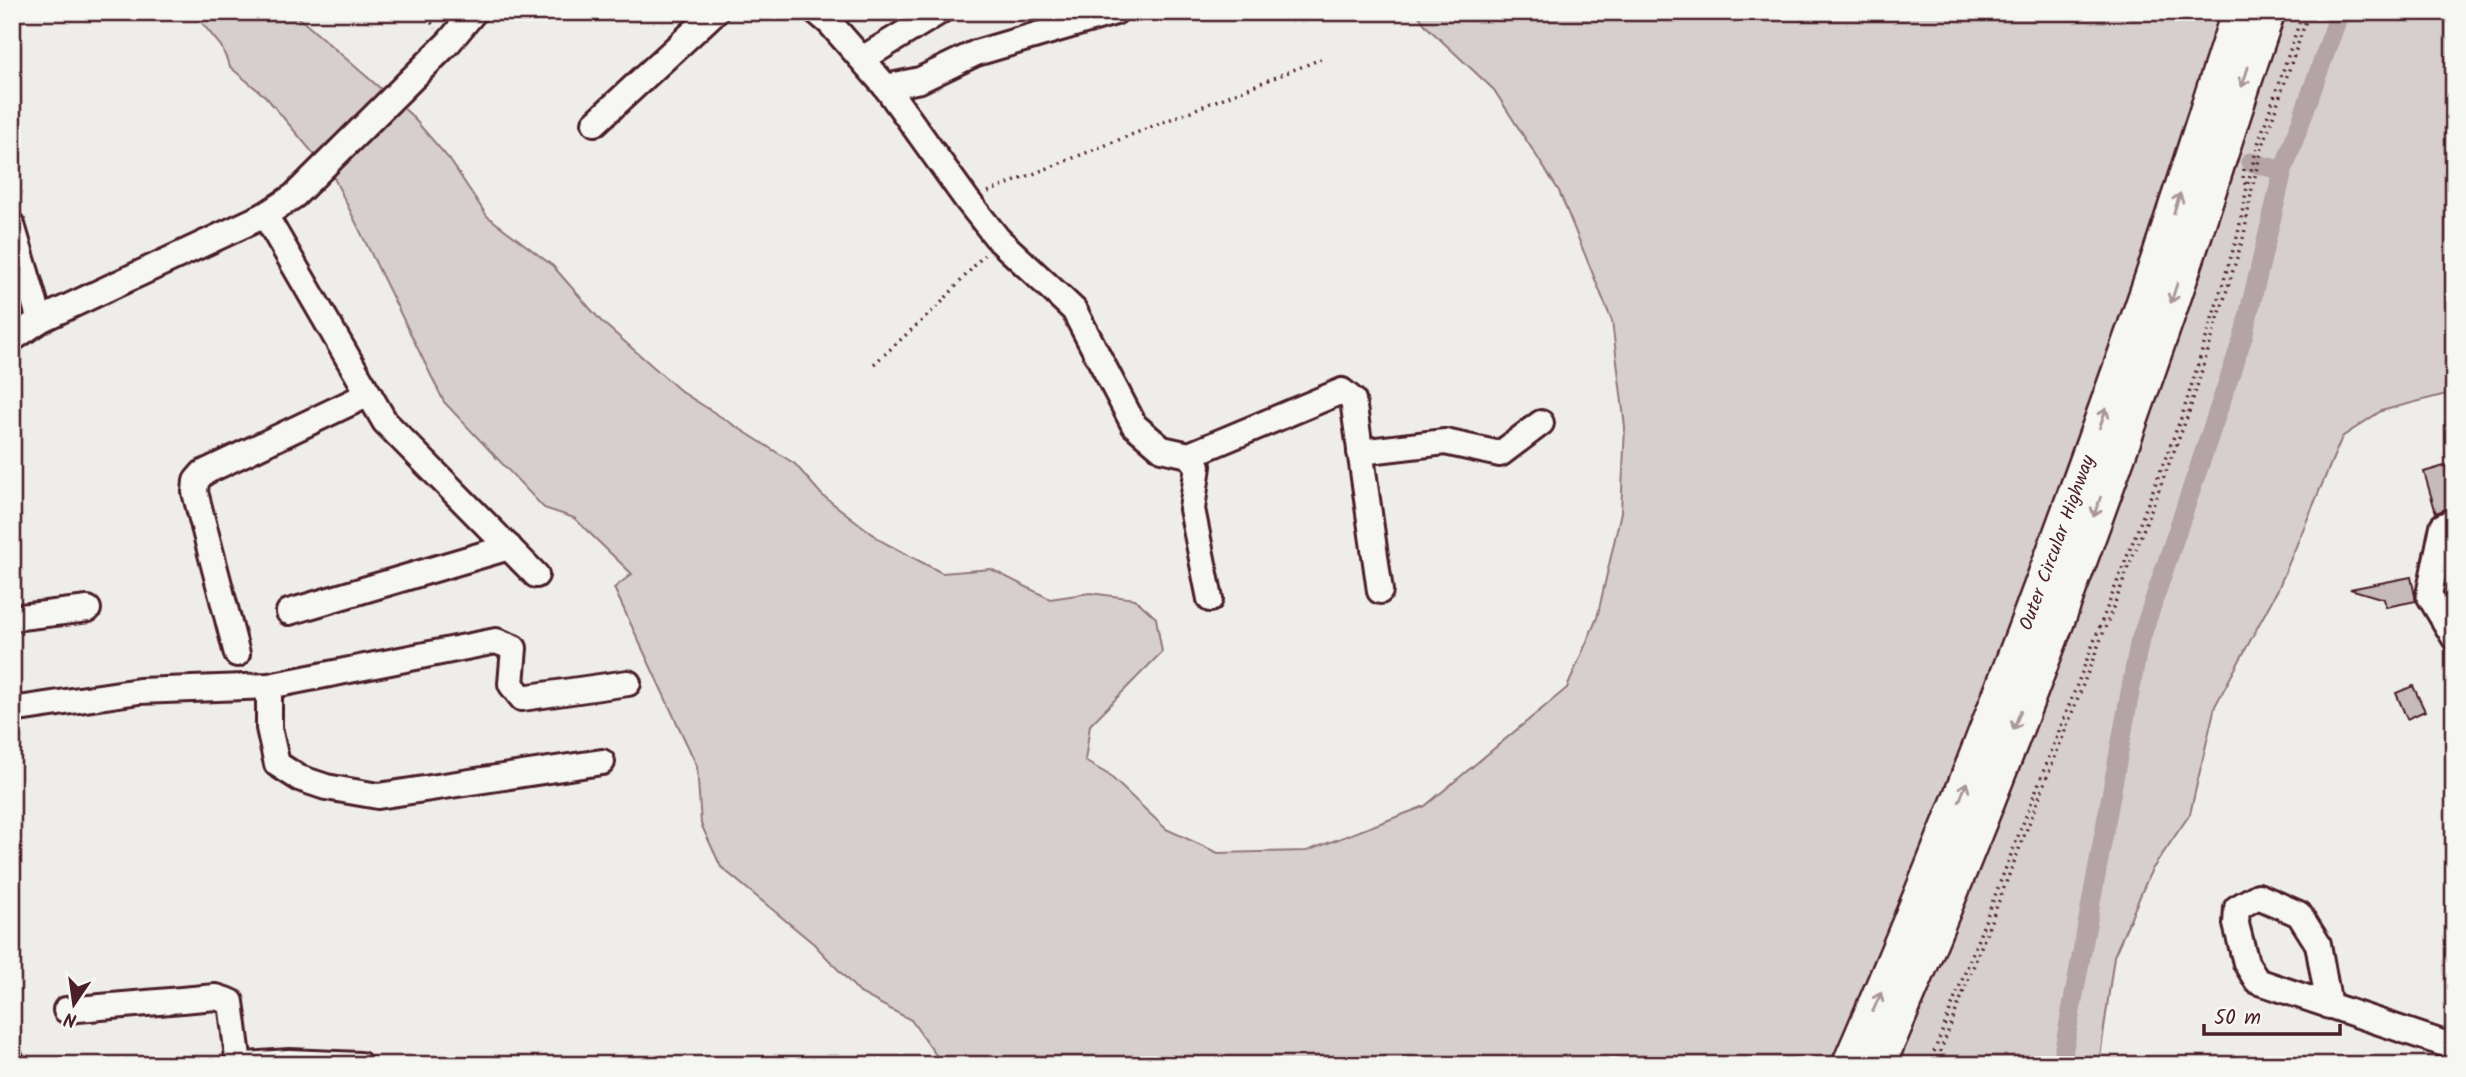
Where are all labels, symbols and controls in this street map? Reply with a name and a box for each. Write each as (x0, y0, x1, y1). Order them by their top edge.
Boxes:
one-way arrow (2238, 66, 2251, 88)
one-way arrow (2171, 192, 2184, 214)
one-way arrow (2167, 282, 2180, 304)
one-way arrow (2097, 407, 2110, 429)
street label: Outer Circular Highway (2012, 450, 2104, 635)
one-way arrow (2090, 496, 2102, 518)
one-way arrow (2010, 709, 2023, 731)
one-way arrow (1958, 781, 1970, 803)
north arrow (38, 968, 108, 1038)
one-way arrow (1871, 992, 1884, 1013)
scale bar (2204, 993, 2340, 1037)
text: 50 m (2214, 1002, 2261, 1035)
text: N (61, 1003, 80, 1035)

